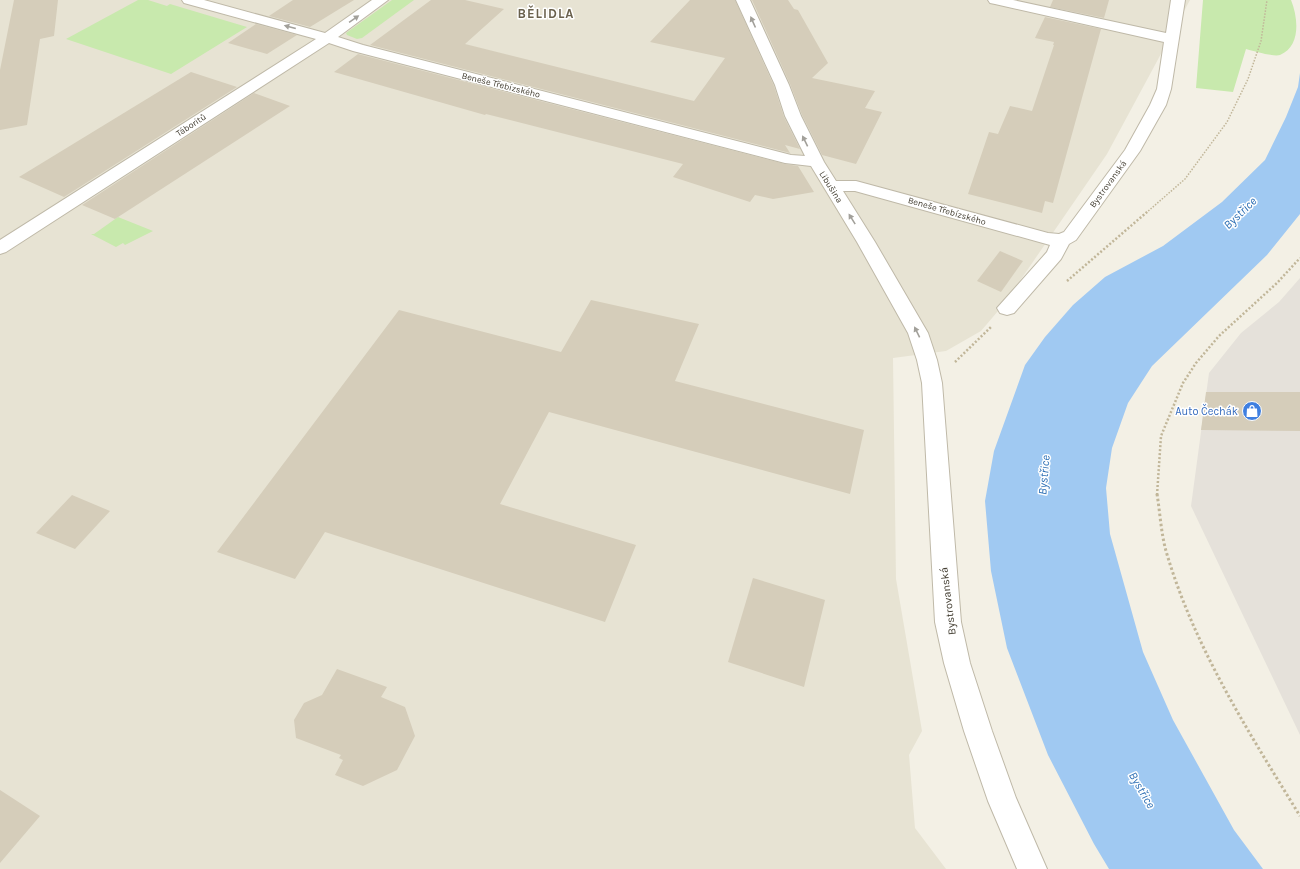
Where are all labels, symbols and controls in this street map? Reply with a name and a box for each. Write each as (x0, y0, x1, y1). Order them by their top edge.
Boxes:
district label: BĚLIDLA (518, 5, 574, 21)
one-way arrow (349, 15, 360, 23)
one-way arrow (750, 16, 756, 27)
one-way arrow (283, 24, 296, 30)
street label: Beneše Třebízského (461, 70, 541, 100)
street label: Táboritů (174, 112, 208, 138)
one-way arrow (802, 135, 808, 146)
street label: Bystrovanská (1088, 158, 1128, 209)
street label: Libušina (817, 169, 845, 205)
water label: Bystřice (1221, 194, 1260, 232)
street label: Beneše Třebízského (907, 195, 987, 227)
one-way arrow (848, 214, 855, 225)
one-way arrow (914, 326, 920, 338)
shop icon: Auto Čechák (1241, 400, 1263, 422)
place label: Auto Čechák (1175, 403, 1238, 418)
water label: Bystřice (1035, 454, 1053, 496)
street label: Bystrovanská (937, 566, 959, 636)
water label: Bystřice (1126, 769, 1158, 811)

